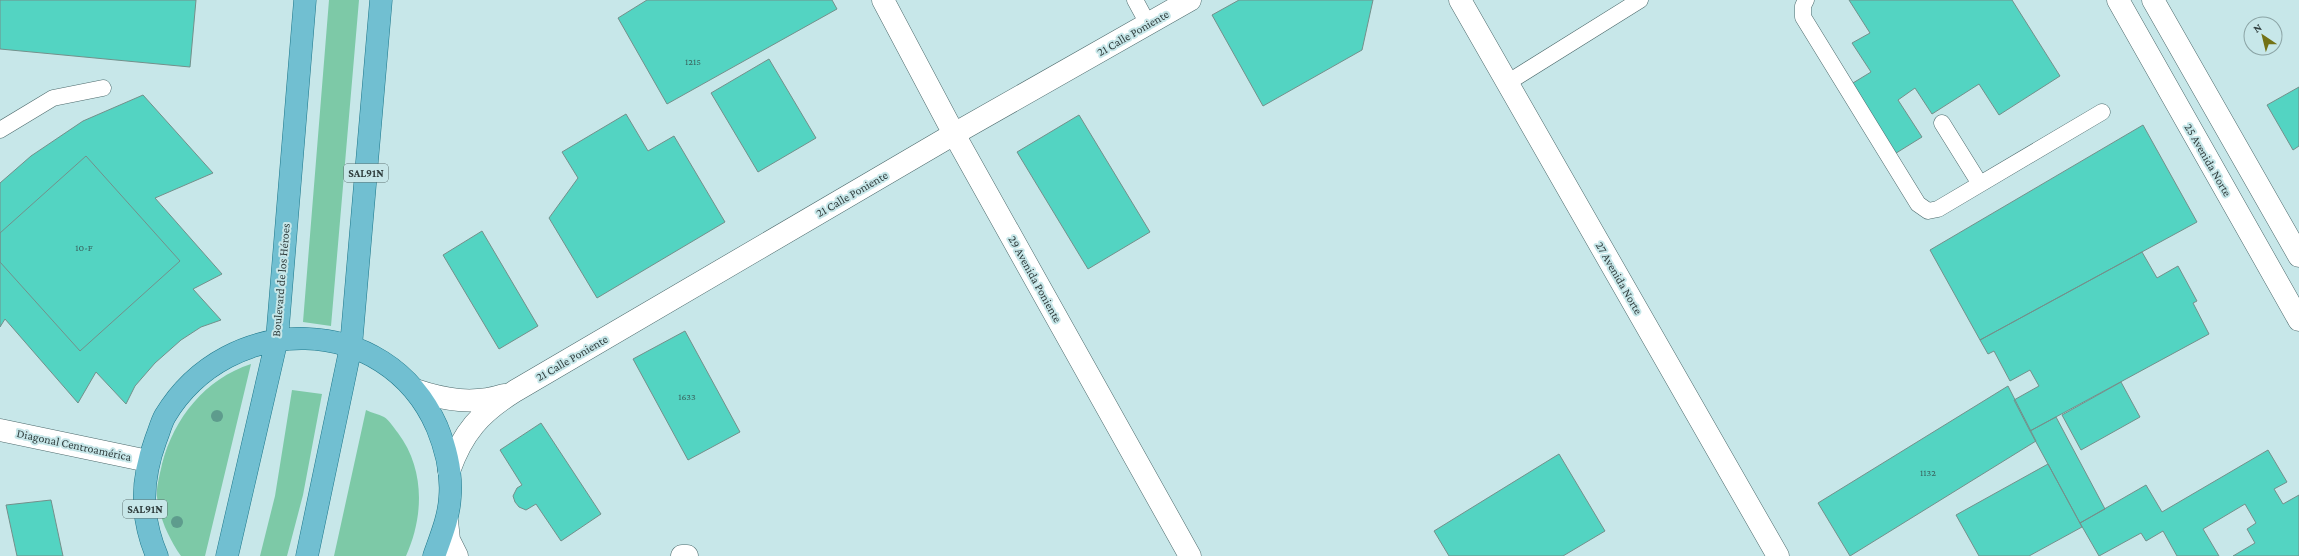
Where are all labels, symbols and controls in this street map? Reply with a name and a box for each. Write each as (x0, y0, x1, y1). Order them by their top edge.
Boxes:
street label: 21 Calle Poniente (1095, 7, 1171, 59)
north arrow (2243, 16, 2283, 56)
text: N (2251, 20, 2264, 35)
house number: 1215 (685, 56, 701, 67)
street label: 25 Avenida Norte (2181, 121, 2235, 199)
road number: SAL91N (344, 164, 388, 182)
street label: 21 Calle Poniente (814, 168, 890, 220)
street label: Boulevard de los Héroes (269, 222, 293, 337)
street label: 29 Avenida Poniente (1005, 233, 1065, 325)
street label: 27 Avenida Norte (1593, 239, 1645, 317)
house number: 10-F (75, 242, 93, 253)
street label: 21 Calle Poniente (534, 332, 610, 384)
house number: 1633 (678, 391, 696, 402)
street label: Diagonal Centroamérica (15, 426, 133, 464)
house number: 1132 (1920, 467, 1936, 478)
road number: SAL91N (123, 500, 167, 518)

